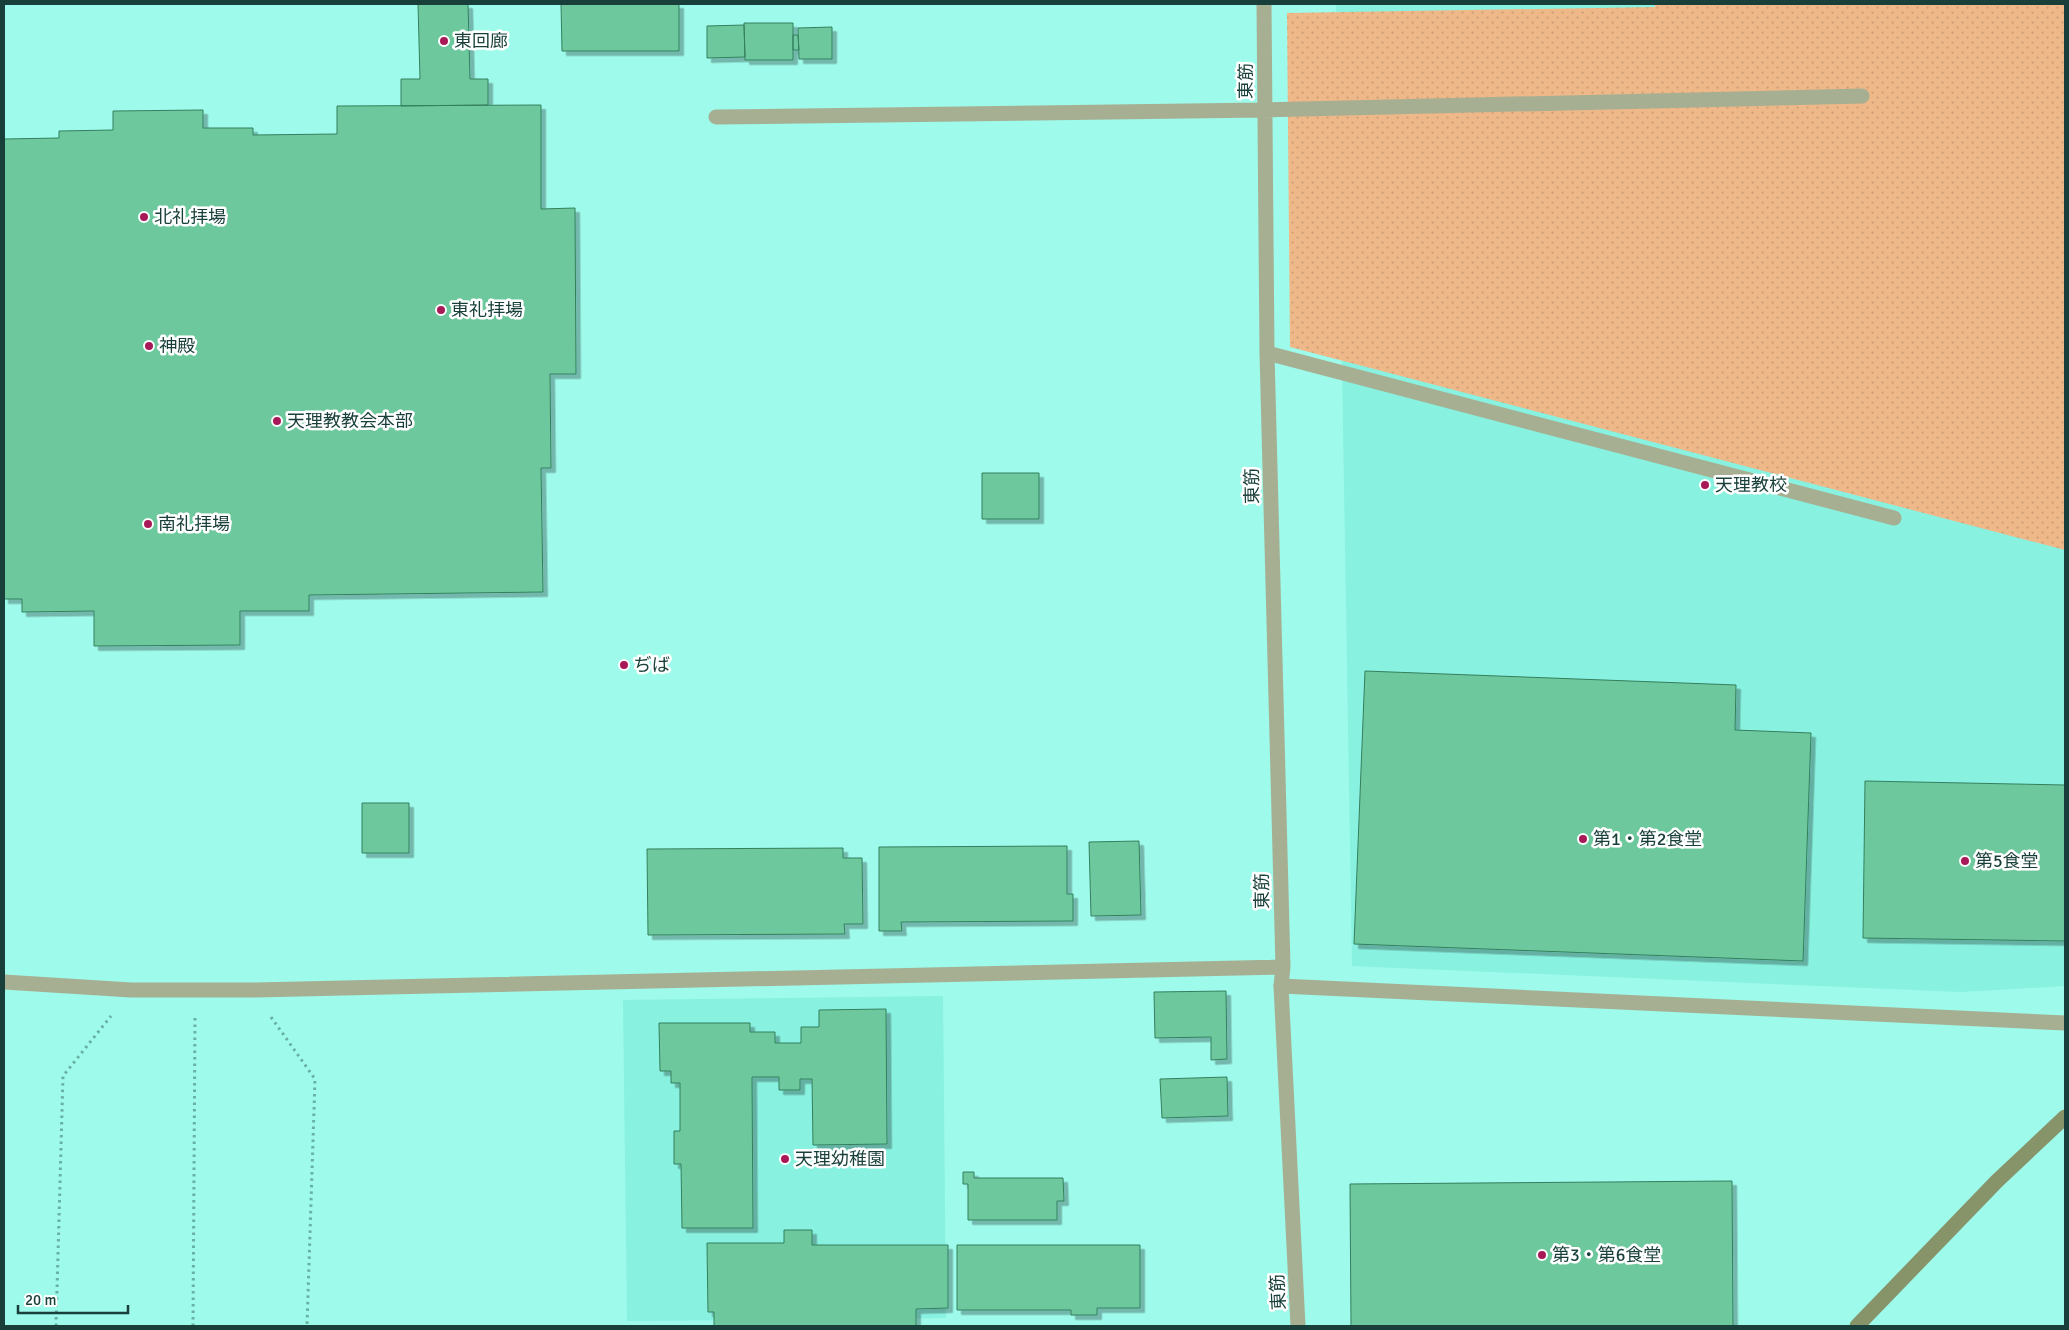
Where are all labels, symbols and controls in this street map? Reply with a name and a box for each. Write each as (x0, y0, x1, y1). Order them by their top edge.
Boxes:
place label: 東回廊 (454, 30, 508, 52)
marker: 東回廊 (438, 35, 450, 47)
street label: 東筋 (1235, 63, 1257, 99)
place label: 北礼拝場 (154, 206, 226, 228)
marker: 北礼拝場 (138, 211, 150, 223)
place label: 東礼拝場 (451, 299, 523, 321)
marker: 東礼拝場 (435, 304, 447, 316)
place label: 神殿 (159, 335, 195, 357)
marker: 神殿 (143, 340, 155, 352)
place label: 天理教教会本部 (287, 410, 413, 432)
marker: 天理教教会本部 (271, 415, 283, 427)
street label: 東筋 (1241, 468, 1263, 504)
place label: 天理教校 (1715, 474, 1787, 496)
marker: 天理教校 (1699, 479, 1711, 491)
place label: 南礼拝場 (158, 513, 230, 535)
marker: 南礼拝場 (142, 518, 154, 530)
place label: ぢば (634, 654, 670, 676)
marker: ぢば (618, 659, 630, 671)
place label: 第1・第2食堂 (1593, 828, 1702, 850)
marker: 第1・第2食堂 (1577, 833, 1589, 845)
place label: 第5食堂 (1975, 850, 2039, 872)
marker: 第5食堂 (1959, 855, 1971, 867)
street label: 東筋 (1251, 873, 1273, 909)
place label: 天理幼稚園 (795, 1148, 885, 1170)
marker: 天理幼稚園 (779, 1153, 791, 1165)
place label: 第3・第6食堂 (1552, 1244, 1661, 1266)
marker: 第3・第6食堂 (1536, 1249, 1548, 1261)
street label: 東筋 (1266, 1273, 1290, 1311)
scale bar (18, 1282, 128, 1314)
text: 20 m (25, 1291, 56, 1309)

